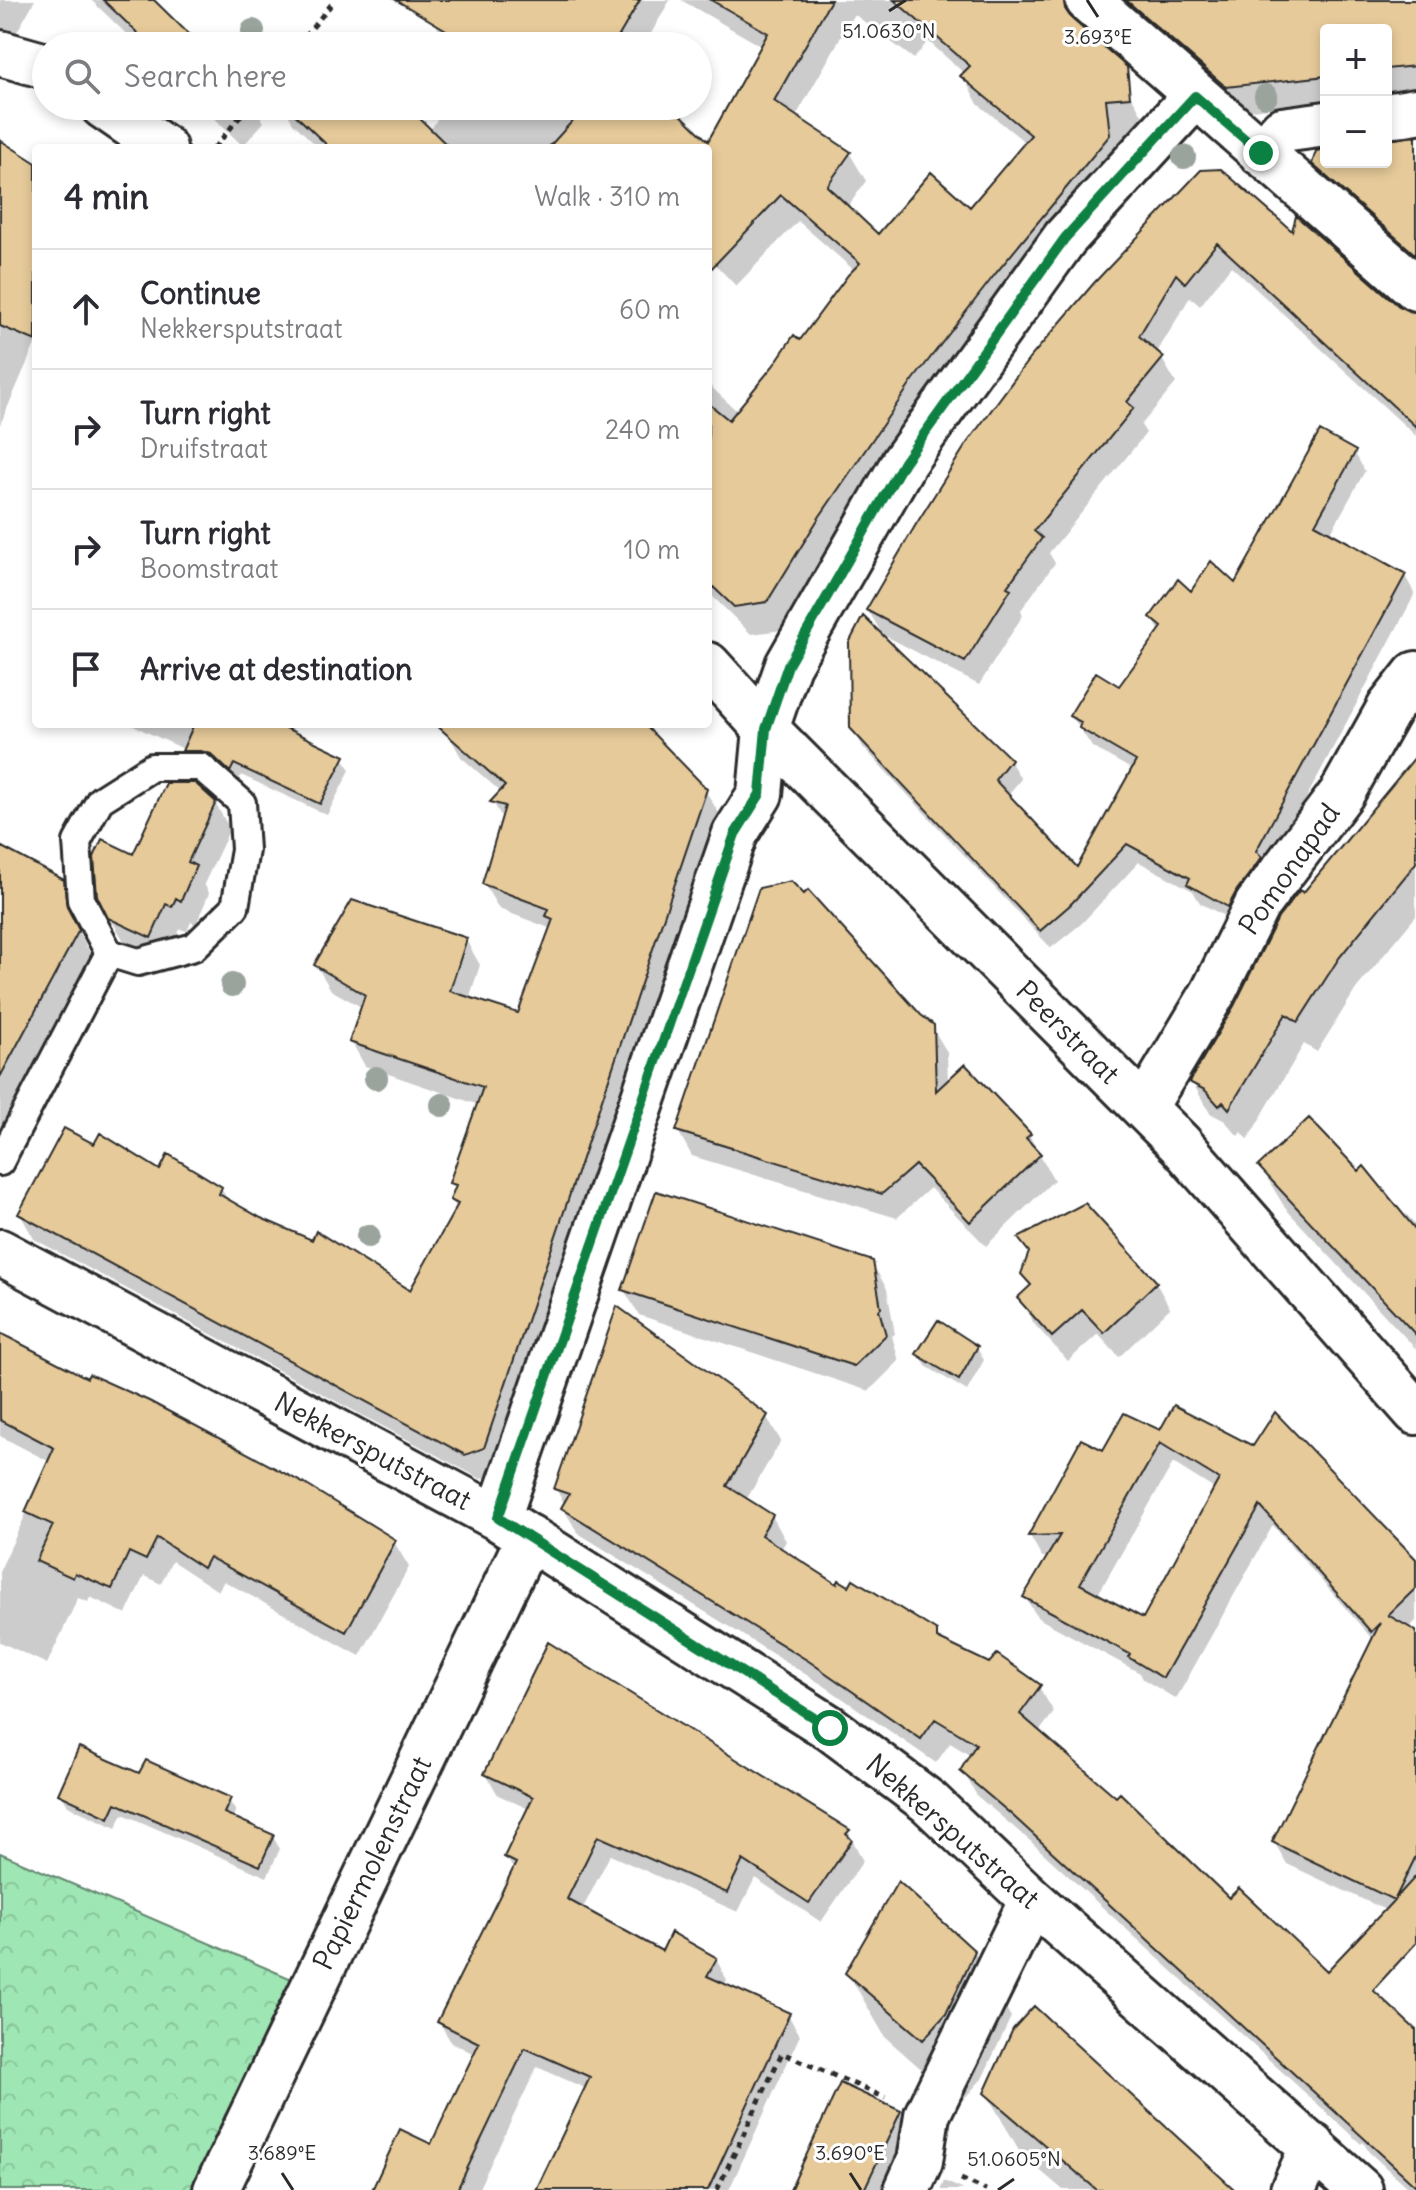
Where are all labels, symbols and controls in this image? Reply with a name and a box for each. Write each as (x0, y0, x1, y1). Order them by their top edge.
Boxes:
text: 51.0630°N (842, 18, 936, 43)
text: 3.693°E (1064, 24, 1132, 49)
map controls (1320, 24, 1392, 168)
button: + (1320, 24, 1392, 96)
search box (32, 32, 712, 120)
icon: search (60, 54, 104, 98)
text: Search here (124, 57, 287, 95)
button: − (1320, 96, 1392, 168)
route end (1243, 135, 1279, 171)
text: 4 min (64, 175, 149, 218)
text: Walk · 310 m (534, 180, 680, 213)
text: Continue (140, 274, 261, 312)
icon: ahead (64, 287, 108, 331)
text: 60 m (619, 293, 680, 326)
text: Nekkersputstraat (140, 312, 343, 345)
text: Turn right (140, 394, 271, 432)
icon: right (64, 407, 108, 451)
text: 240 m (605, 413, 680, 446)
text: Druifstraat (140, 432, 268, 465)
text: Turn right (140, 514, 271, 552)
icon: right (64, 527, 108, 571)
text: 10 m (624, 533, 680, 566)
text: Boomstraat (140, 552, 278, 585)
icon: arrive (64, 647, 108, 691)
text: Arrive at destination (140, 650, 412, 688)
street label: Pomonapad (1230, 796, 1348, 942)
street label: Peerstraat (1009, 973, 1127, 1091)
street label: Nekkersputstraat (268, 1384, 478, 1518)
route start (812, 1710, 848, 1746)
street label: Nekkersputstraat (859, 1746, 1047, 1916)
street label: Papiermolenstraat (305, 1750, 439, 1976)
text: 3.689°E (248, 2140, 316, 2165)
text: 3.690°E (815, 2140, 885, 2165)
text: 51.0605°N (967, 2146, 1061, 2171)

